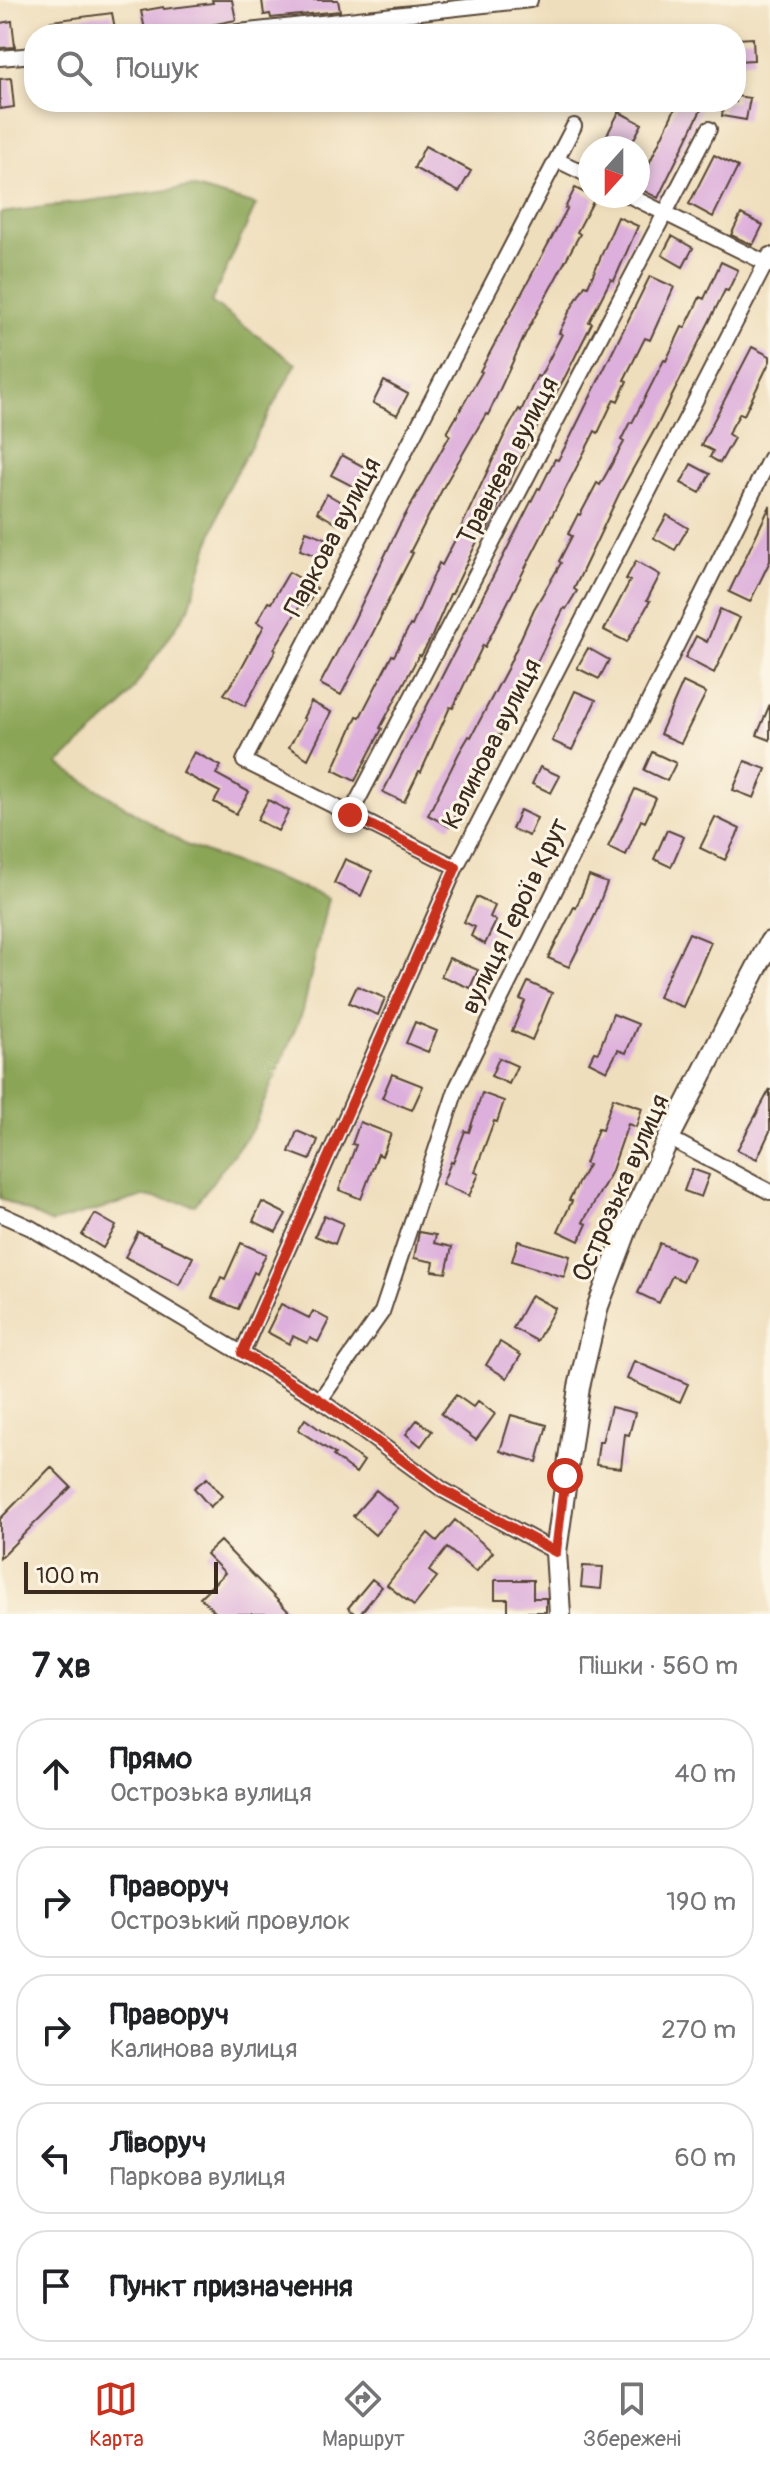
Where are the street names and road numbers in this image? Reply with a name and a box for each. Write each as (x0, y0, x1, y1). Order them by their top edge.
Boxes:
street label: Травнева вулиця (450, 372, 566, 550)
street label: Паркова вулиця (278, 452, 388, 622)
street label: Калинова вулиця (435, 653, 549, 835)
street label: вулиця Героїв Крут (454, 813, 576, 1019)
street label: Острозька вулиця (565, 1089, 677, 1287)

